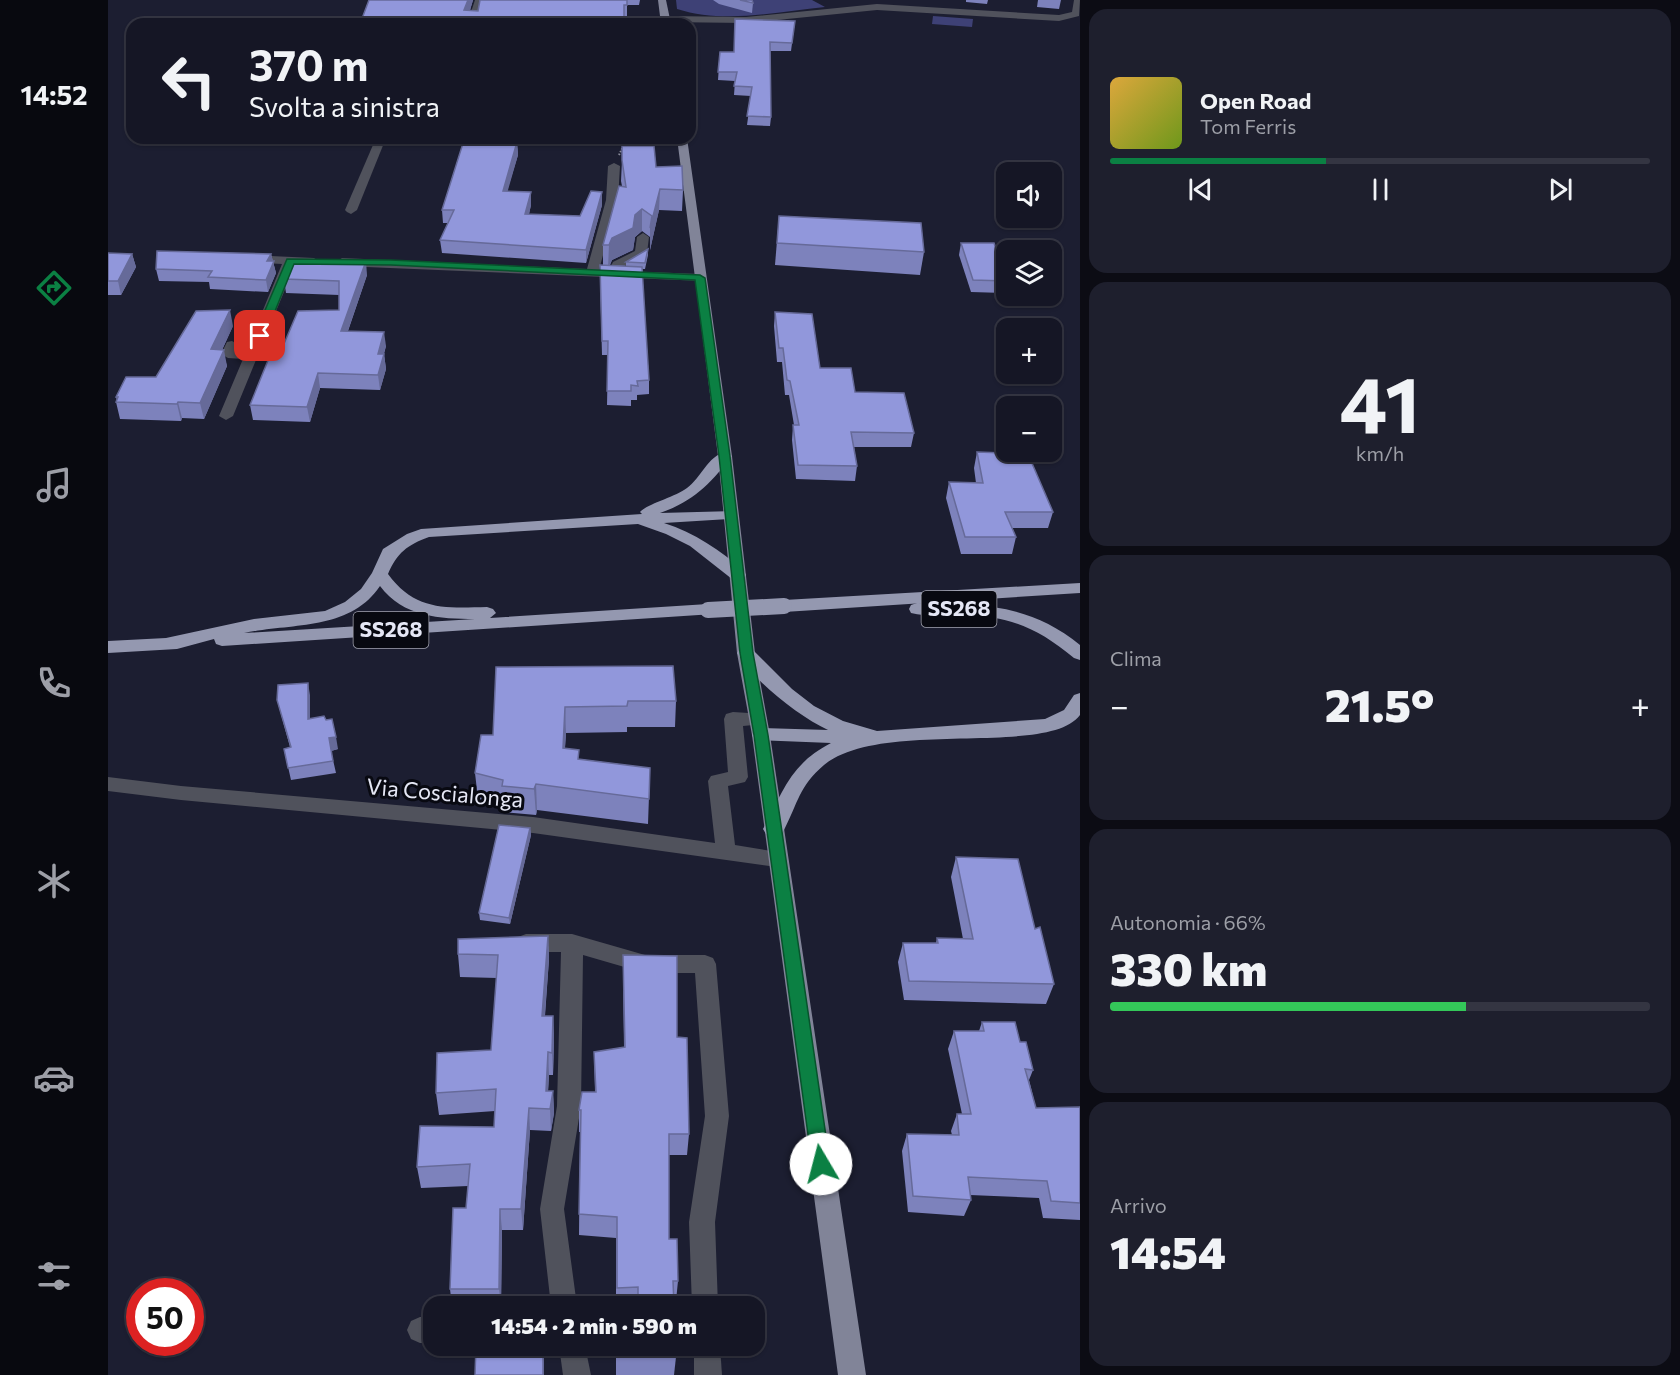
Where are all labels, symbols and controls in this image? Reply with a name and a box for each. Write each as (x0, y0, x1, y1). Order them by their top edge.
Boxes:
text: 370 m (249, 38, 368, 90)
icon: left (150, 42, 228, 120)
text: 14:52 (20, 78, 88, 111)
text: Open Road (1200, 87, 1311, 114)
text: Svolta a sinistra (249, 90, 440, 123)
text: Tom Ferris (1200, 114, 1296, 138)
map controls (996, 162, 1062, 462)
button: sound (996, 162, 1062, 228)
icon: previous (1184, 173, 1217, 206)
icon: pause (1364, 173, 1397, 206)
icon: next (1544, 173, 1577, 206)
button: layers (996, 240, 1062, 306)
icon: directions (33, 267, 75, 309)
pin (234, 310, 285, 361)
button: + (996, 318, 1062, 384)
icon: arrive (243, 319, 276, 352)
text: 41 (1340, 354, 1420, 449)
button: − (996, 396, 1062, 462)
text: km/h (1356, 441, 1404, 465)
icon: music (33, 464, 75, 506)
road number: SS268 (922, 591, 996, 627)
road number: SS268 (354, 612, 428, 648)
text: Clima (1110, 646, 1162, 670)
icon: phone (33, 662, 75, 704)
text: 21.5° (1325, 676, 1435, 731)
text: − (1110, 684, 1129, 725)
text: + (1631, 684, 1650, 725)
street label: Via Coscialonga (366, 772, 524, 813)
icon: climate (33, 860, 75, 902)
text: Autonomia · 66% (1110, 910, 1266, 934)
text: 330 km (1110, 940, 1267, 995)
icon: car (33, 1057, 75, 1099)
position arrow (789, 1132, 853, 1196)
text: Arrivo (1110, 1193, 1167, 1217)
text: 14:54 (1110, 1223, 1226, 1278)
icon: filters (33, 1255, 75, 1297)
speed limit sign: 50 (126, 1278, 204, 1356)
text: 14:54 · 2 min · 590 m (491, 1312, 697, 1339)

